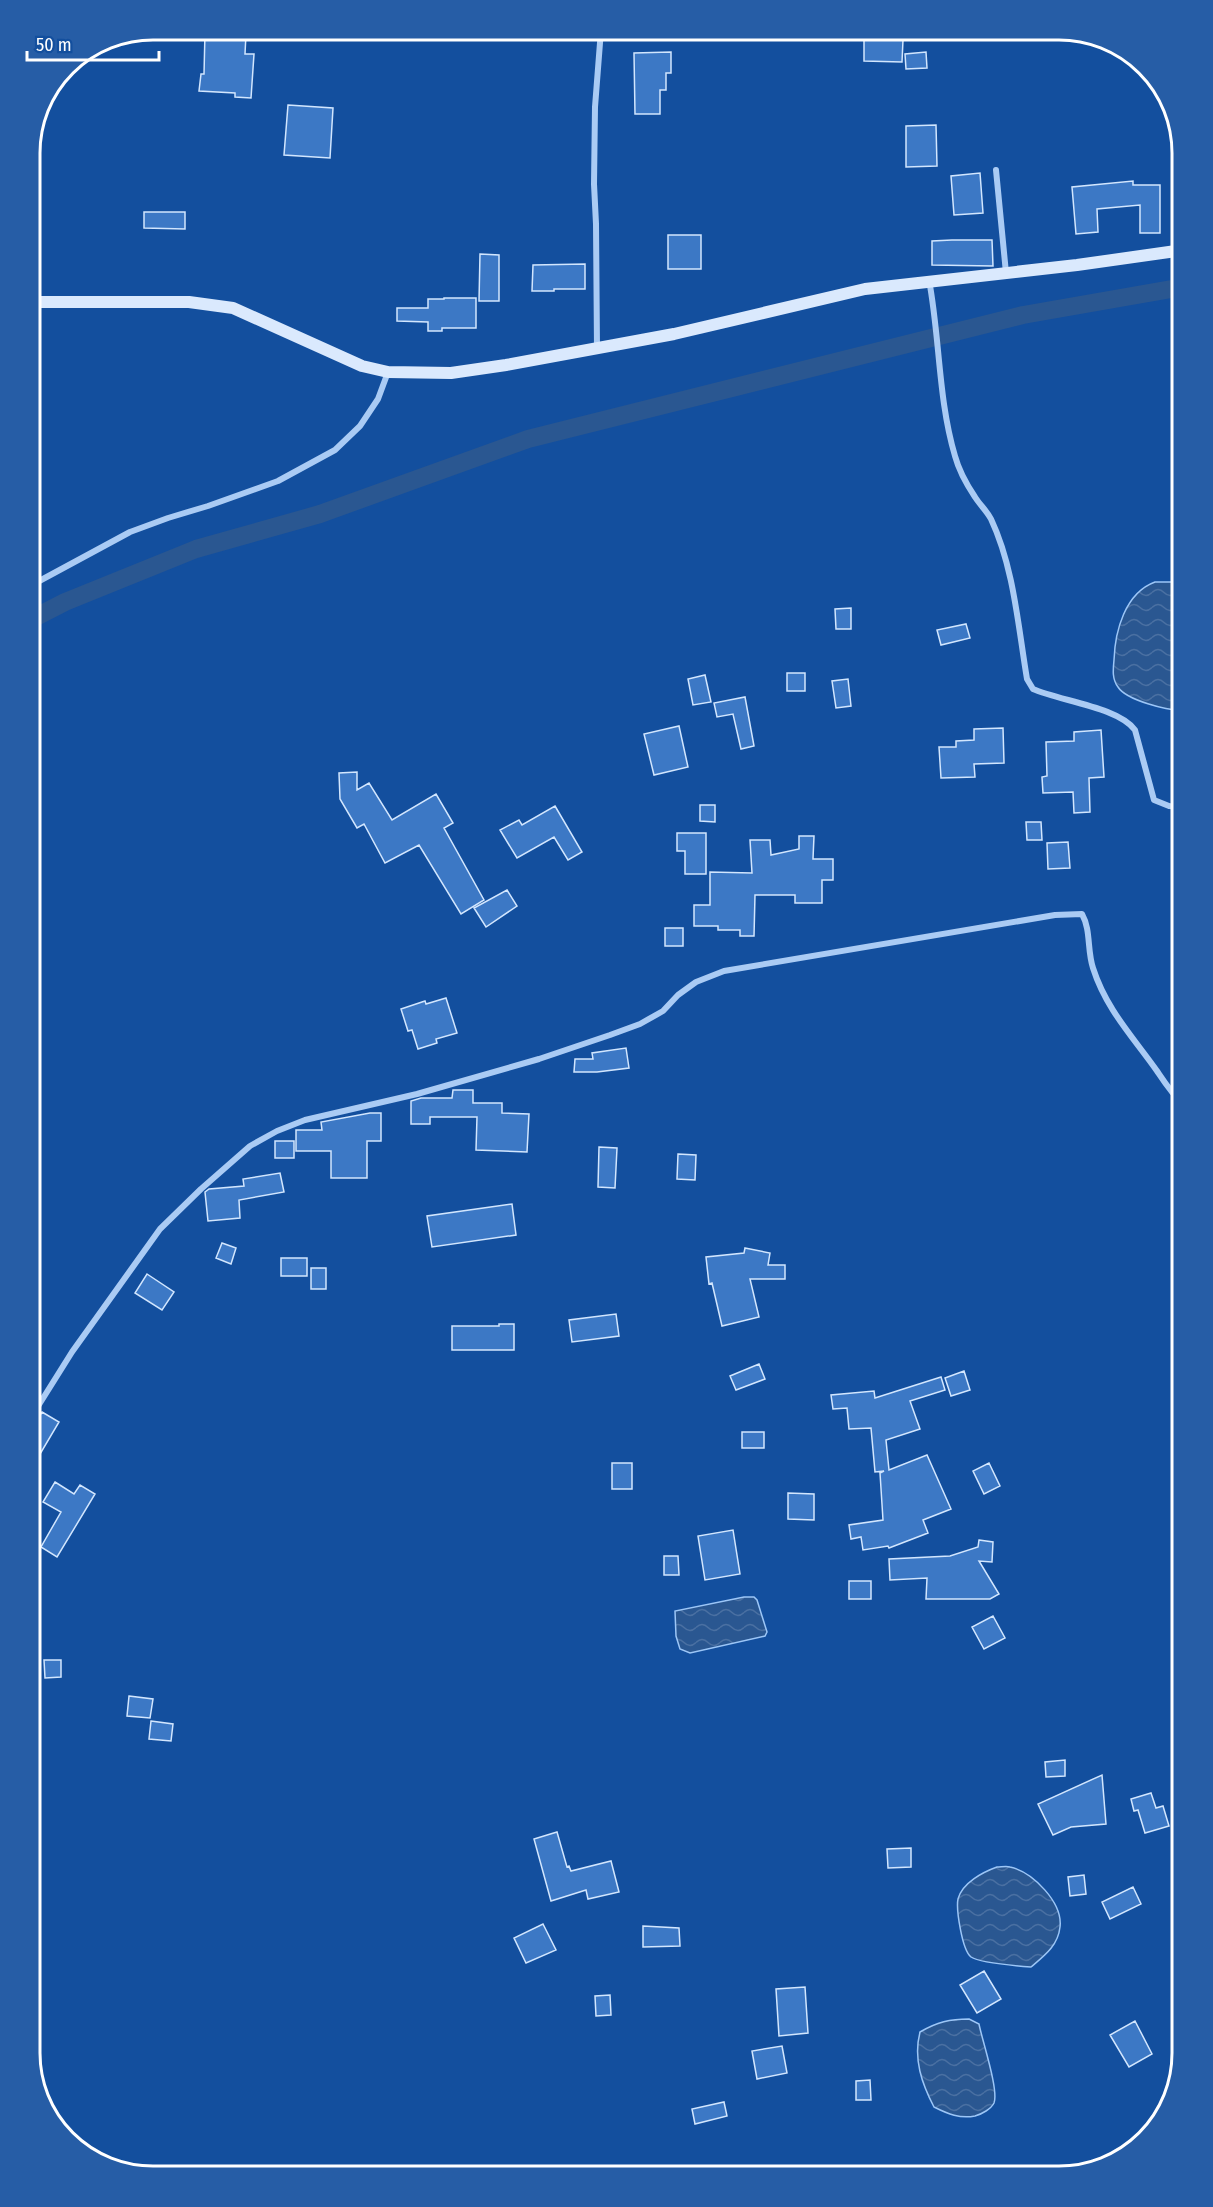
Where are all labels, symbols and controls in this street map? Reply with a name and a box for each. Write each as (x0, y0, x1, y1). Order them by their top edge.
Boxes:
scale bar (27, 24, 159, 62)
text: 50 m (36, 34, 72, 56)

